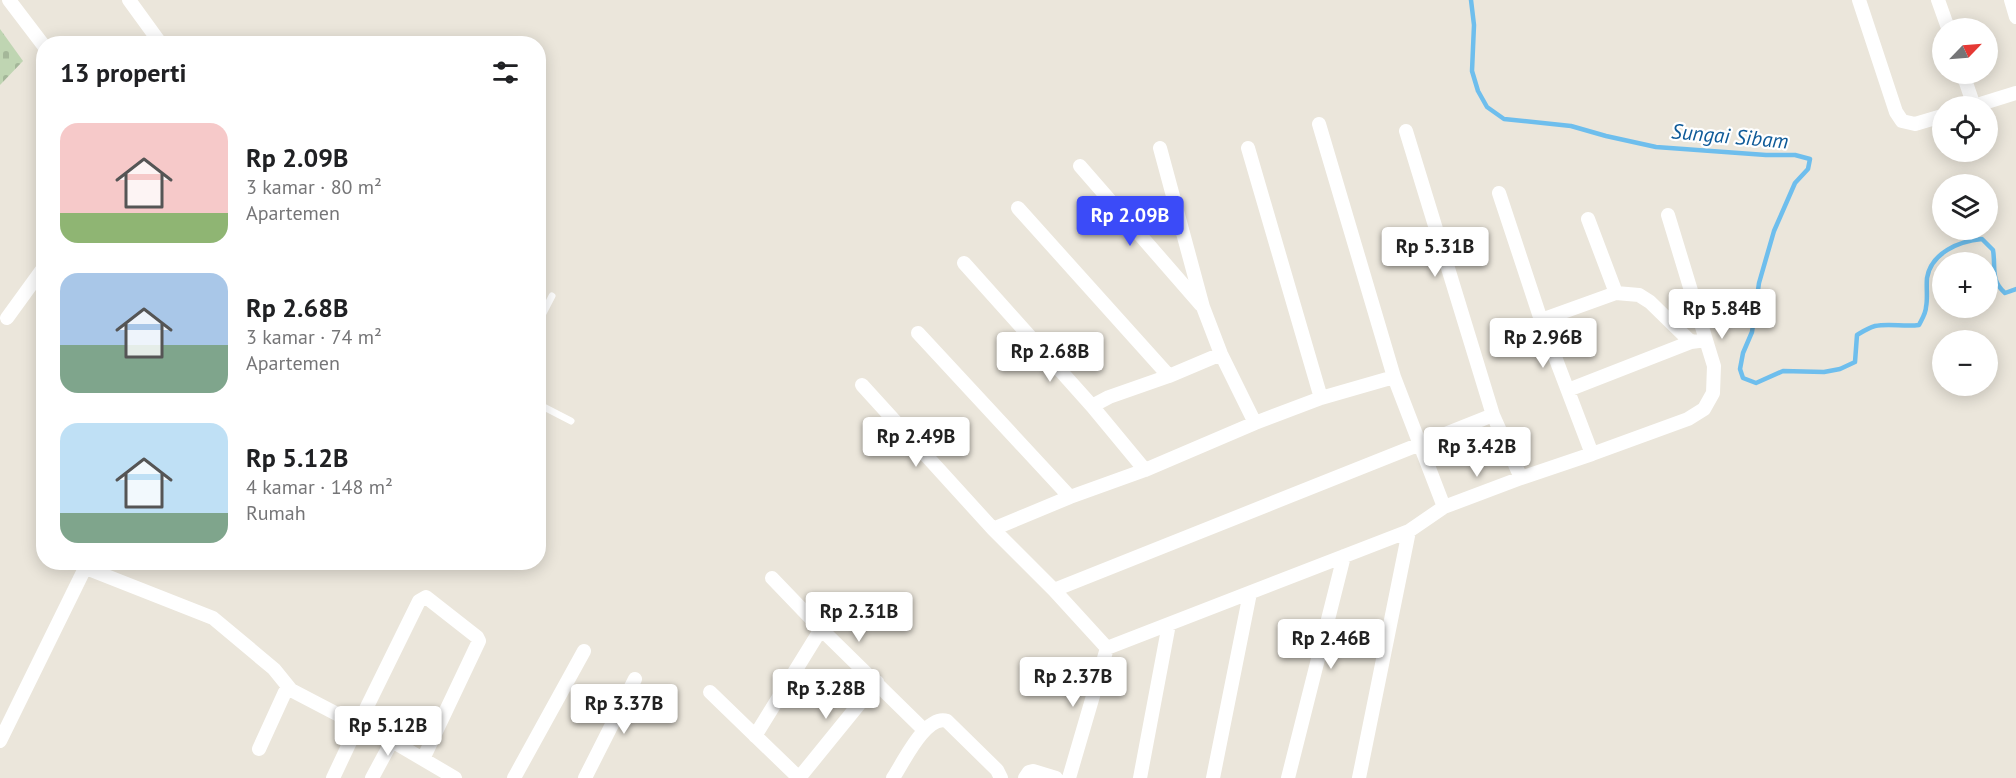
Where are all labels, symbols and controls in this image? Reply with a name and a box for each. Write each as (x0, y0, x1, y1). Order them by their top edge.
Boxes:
north arrow (1932, 18, 1998, 84)
map controls (1932, 18, 1998, 396)
text: 13 properti (60, 56, 186, 89)
icon: filters (489, 56, 522, 89)
button: locate (1932, 96, 1998, 162)
water label: Sungai Sibam (1670, 117, 1790, 155)
text: Rp 2.09B (246, 141, 348, 174)
icon: home (108, 147, 180, 219)
text: 3 kamar · 80 m² (246, 174, 382, 200)
button: layers (1932, 174, 1998, 240)
pin: Rp 2.09B (1068, 196, 1192, 247)
text: Apartemen (246, 200, 340, 226)
text: Rp 2.09B (1091, 202, 1169, 228)
pin: Rp 5.31B (1373, 227, 1497, 278)
text: Rp 5.31B (1396, 233, 1474, 259)
button: + (1932, 252, 1998, 318)
pin: Rp 5.84B (1660, 289, 1784, 340)
text: Rp 2.68B (246, 291, 348, 324)
text: Rp 5.84B (1683, 295, 1761, 321)
icon: home (108, 297, 180, 369)
pin: Rp 2.96B (1481, 318, 1605, 369)
text: 3 kamar · 74 m² (246, 324, 382, 350)
text: Rp 2.96B (1504, 324, 1582, 350)
button: − (1932, 330, 1998, 396)
pin: Rp 2.68B (988, 332, 1112, 383)
text: Rp 2.68B (1011, 338, 1089, 364)
text: Apartemen (246, 350, 340, 376)
pin: Rp 2.49B (854, 417, 978, 468)
text: Rp 2.49B (877, 423, 955, 449)
pin: Rp 3.42B (1415, 427, 1539, 478)
text: Rp 3.42B (1438, 433, 1516, 459)
text: Rp 5.12B (246, 441, 348, 474)
icon: home (108, 447, 180, 519)
text: 4 kamar · 148 m² (246, 474, 393, 500)
text: Rumah (246, 500, 306, 526)
pin: Rp 2.31B (797, 592, 921, 643)
text: Rp 2.31B (820, 598, 898, 624)
pin: Rp 2.46B (1269, 619, 1393, 670)
text: Rp 2.46B (1292, 625, 1370, 651)
pin: Rp 2.37B (1011, 657, 1135, 708)
text: Rp 2.37B (1034, 663, 1112, 689)
pin: Rp 3.28B (764, 669, 888, 720)
text: Rp 3.28B (787, 675, 865, 701)
pin: Rp 3.37B (562, 684, 686, 735)
text: Rp 3.37B (585, 690, 663, 716)
pin: Rp 5.12B (326, 706, 450, 757)
text: Rp 5.12B (349, 712, 427, 738)

